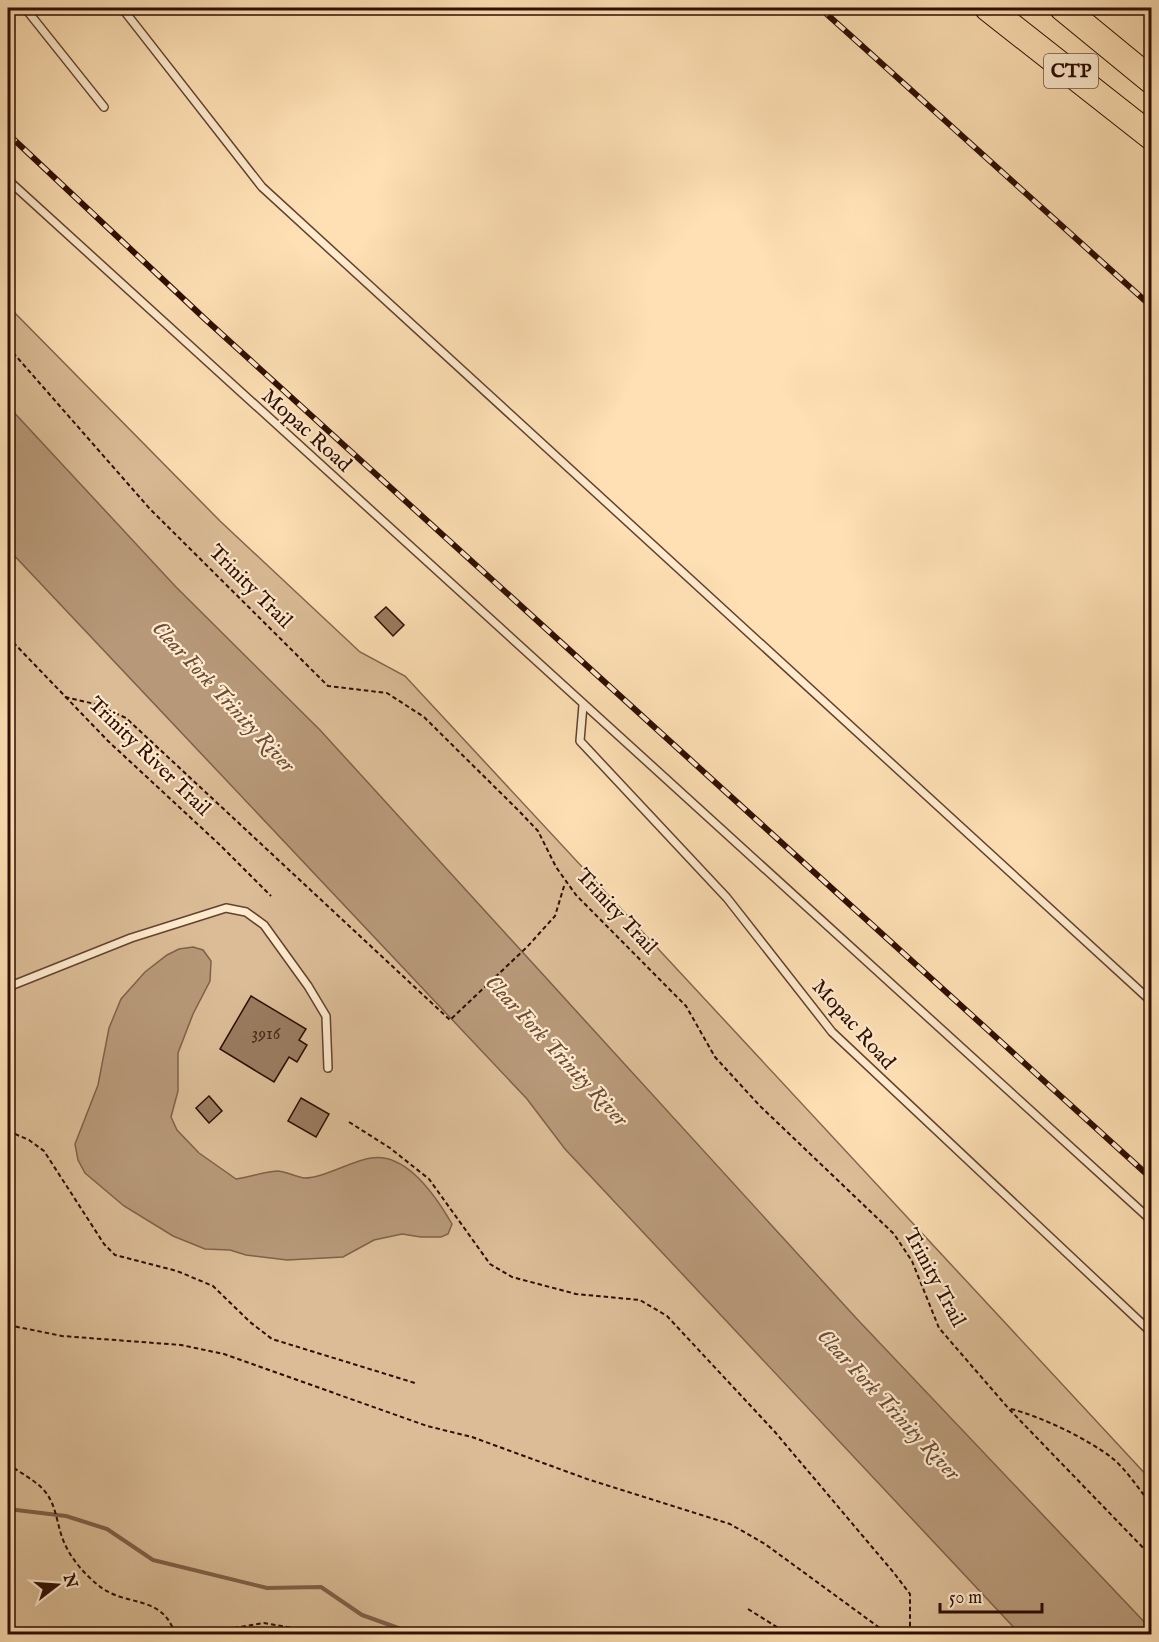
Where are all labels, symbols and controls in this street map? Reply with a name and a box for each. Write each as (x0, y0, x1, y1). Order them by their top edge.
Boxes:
road number: CTP (1044, 54, 1098, 88)
street label: Mopac Road (255, 383, 357, 479)
street label: Trinity Trail (202, 539, 298, 635)
water label: Clear Fork Trinity River (145, 615, 302, 780)
street label: Trinity River Trail (82, 692, 216, 823)
street label: Trinity Trail (569, 863, 663, 961)
water label: Clear Fork Trinity River (478, 969, 635, 1134)
street label: Mopac Road (805, 974, 901, 1076)
house number: 3916 (252, 1023, 281, 1046)
street label: Trinity Trail (897, 1224, 971, 1332)
water label: Clear Fork Trinity River (810, 1323, 967, 1488)
north arrow (27, 1555, 87, 1615)
text: N (58, 1571, 81, 1591)
scale bar (940, 1576, 1042, 1614)
text: 50 m (949, 1587, 982, 1610)

